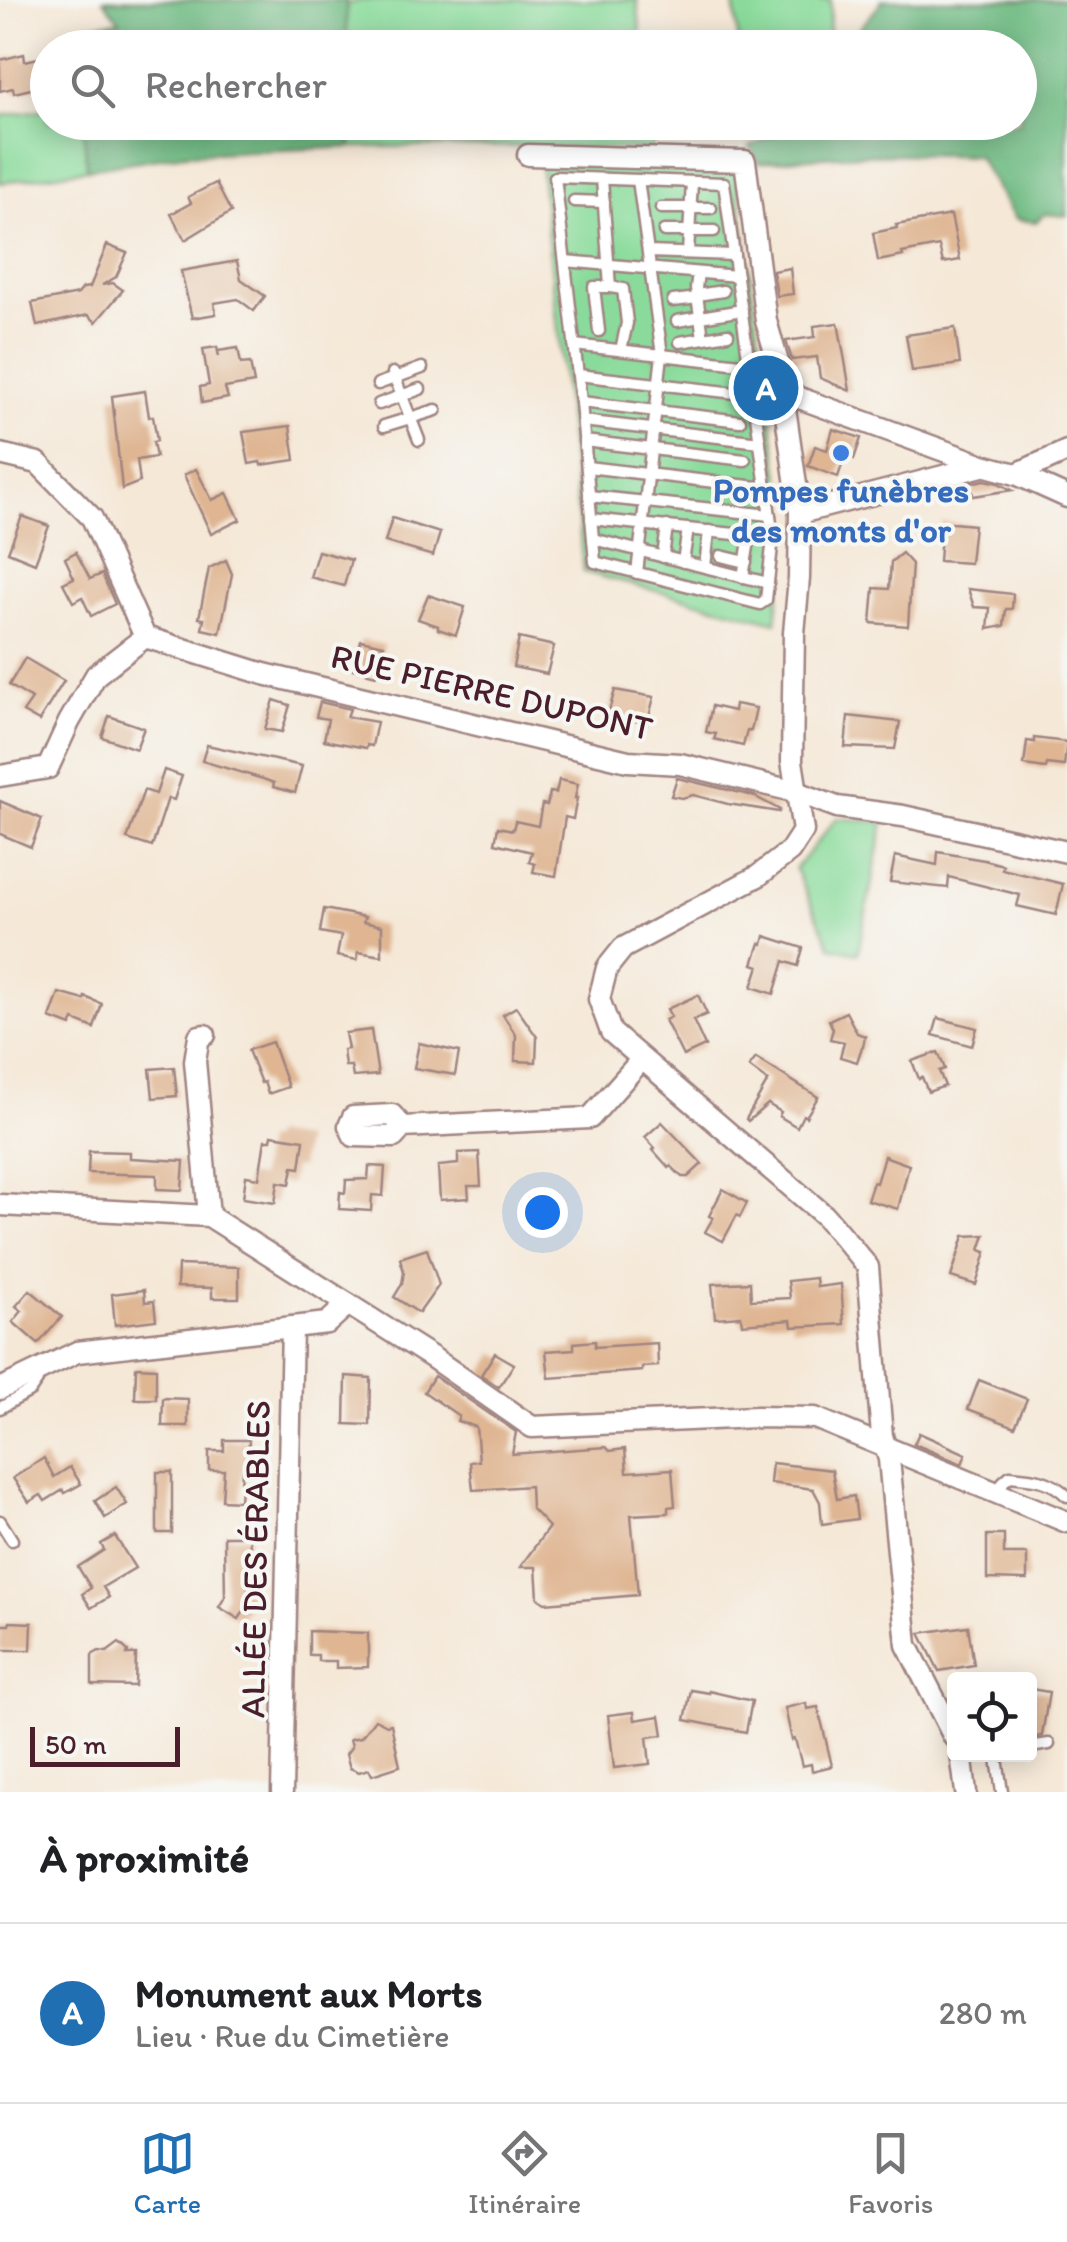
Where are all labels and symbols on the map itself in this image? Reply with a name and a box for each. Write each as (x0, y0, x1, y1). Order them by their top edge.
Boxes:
pin: A (734, 350, 798, 426)
marker: Pompes funèbres des monts d'or (830, 442, 852, 464)
place label: Pompes funèbres des monts d'or (713, 469, 969, 551)
street label: RUE PIERRE DUPONT (327, 635, 657, 750)
your location (517, 1187, 568, 1238)
street label: ALLÉE DES ÉRABLES (231, 1400, 279, 1718)
scale bar (30, 1722, 180, 1766)

